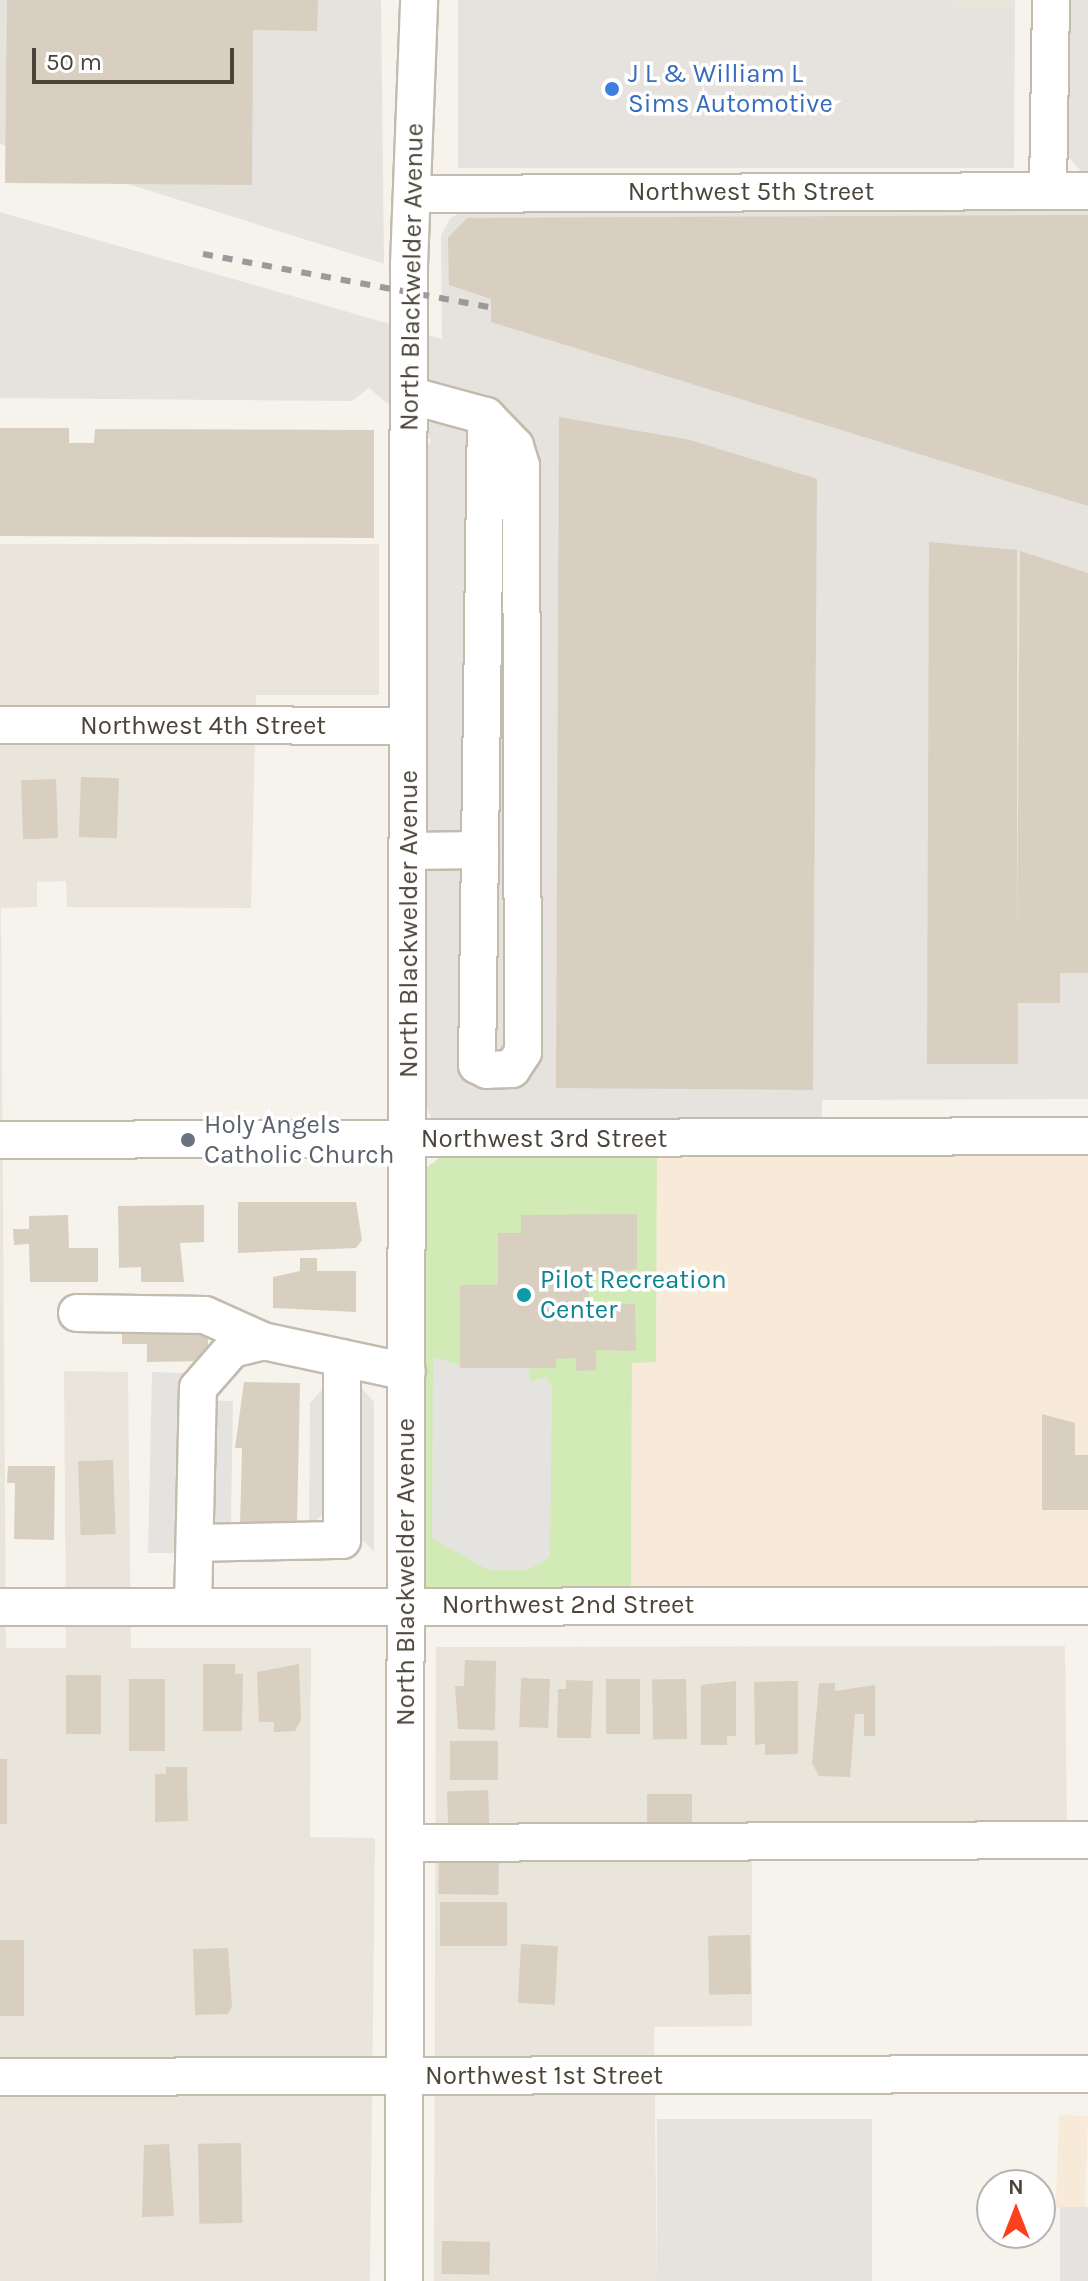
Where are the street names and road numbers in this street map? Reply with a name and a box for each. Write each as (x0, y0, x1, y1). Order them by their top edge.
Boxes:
street label: North Blackwelder Avenue (394, 123, 430, 431)
street label: Northwest 5th Street (628, 176, 874, 208)
street label: Northwest 4th Street (80, 710, 326, 742)
street label: North Blackwelder Avenue (393, 770, 425, 1078)
street label: Northwest 3rd Street (421, 1123, 667, 1155)
street label: North Blackwelder Avenue (390, 1418, 422, 1726)
street label: Northwest 2nd Street (442, 1589, 694, 1621)
street label: Northwest 1st Street (425, 2060, 663, 2092)

